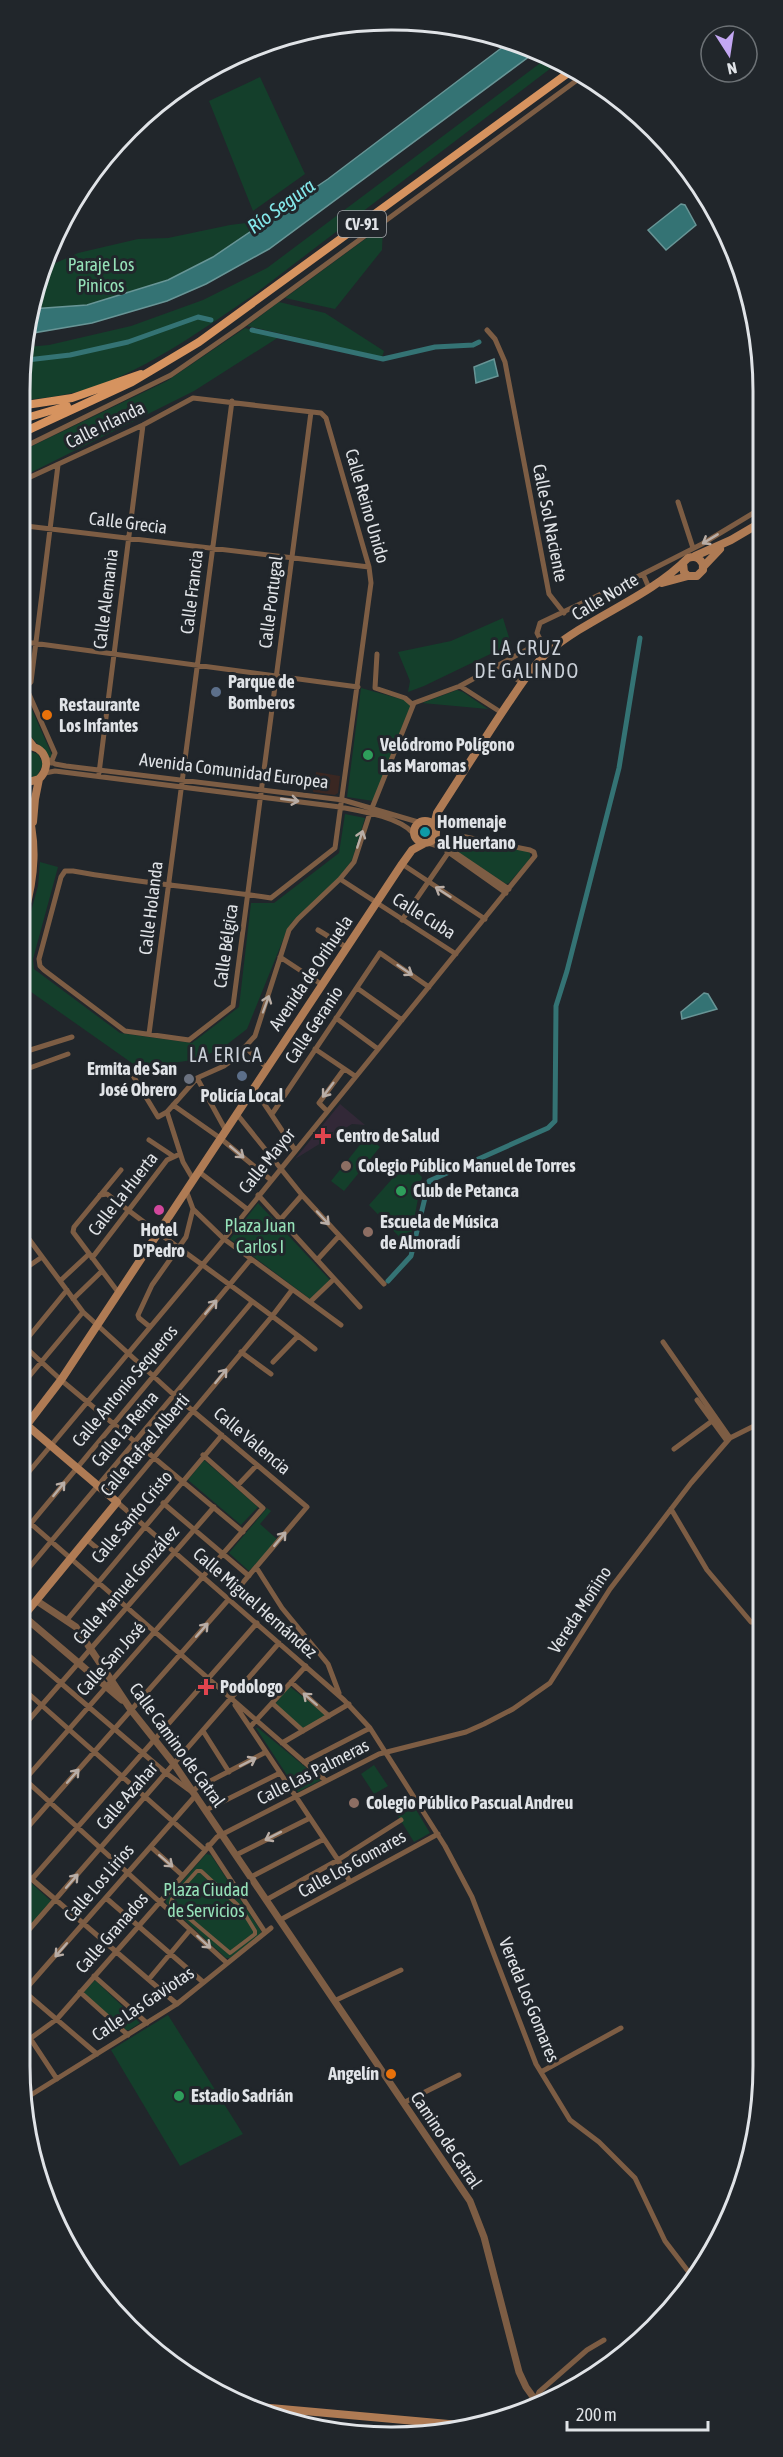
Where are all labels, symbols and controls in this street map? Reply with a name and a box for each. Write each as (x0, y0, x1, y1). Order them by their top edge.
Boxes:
north arrow (699, 24, 759, 84)
text: N (726, 59, 739, 78)
water label: Río Segura (243, 174, 319, 238)
road number: CV-91 (338, 211, 386, 237)
park label: Paraje Los Pinicos (68, 254, 134, 296)
street label: Calle Irlanda (62, 396, 148, 453)
street label: Calle Reino Unido (341, 446, 394, 565)
street label: Calle Sol Naciente (529, 462, 572, 584)
street label: Calle Grecia (88, 507, 168, 538)
one-way arrow (702, 533, 719, 545)
street label: Calle Alemania (89, 548, 122, 650)
street label: Calle Francia (176, 549, 207, 635)
street label: Calle Portugal (254, 554, 287, 649)
street label: Calle Norte (568, 569, 642, 625)
district label: LA CRUZ DE GALINDO (474, 636, 580, 682)
place label: Parque de Bomberos (228, 671, 295, 713)
marker: Parque de Bomberos (209, 685, 223, 699)
place label: Restaurante Los Infantes (59, 694, 140, 736)
marker: Restaurante Los Infantes (40, 708, 54, 722)
place label: Velódromo Polígono Las Maromas (379, 734, 515, 776)
street label: Avenida Comunidad Europea (138, 748, 330, 793)
marker: Velódromo Polígono Las Maromas (361, 748, 375, 762)
one-way arrow (280, 795, 299, 806)
place label: Homenaje al Huertano (437, 811, 516, 853)
marker: Homenaje al Huertano (418, 825, 432, 839)
one-way arrow (356, 830, 367, 849)
street label: Calle Holanda (134, 860, 167, 956)
one-way arrow (435, 885, 452, 897)
street label: Calle Cuba (389, 888, 460, 943)
street label: Calle Bélgica (209, 903, 242, 989)
street label: Avenida de Orihuela (264, 911, 357, 1034)
one-way arrow (396, 964, 412, 976)
street label: Calle Geranio (280, 982, 347, 1067)
one-way arrow (261, 995, 272, 1013)
district label: LA ERICA (189, 1043, 263, 1066)
place label: Ermita de San José Obrero (87, 1058, 177, 1100)
marker: Policía Local (235, 1069, 249, 1083)
marker: Ermita de San José Obrero (182, 1072, 196, 1086)
one-way arrow (321, 1082, 334, 1098)
place label: Policía Local (201, 1085, 284, 1106)
street label: Calle Mayor (234, 1123, 300, 1198)
place label: Centro de Salud (336, 1125, 440, 1146)
marker: Centro de Salud (314, 1127, 332, 1145)
one-way arrow (229, 1145, 244, 1159)
street label: Calle La Huerta (83, 1148, 162, 1240)
place label: Colegio Público Manuel de Torres (358, 1155, 576, 1176)
marker: Colegio Público Manuel de Torres (339, 1159, 353, 1173)
place label: Club de Petanca (413, 1180, 519, 1201)
marker: Club de Petanca (394, 1184, 408, 1198)
marker: Hotel D'Pedro (152, 1203, 166, 1217)
one-way arrow (316, 1210, 330, 1225)
place label: Escuela de Música de Almoradí (380, 1211, 499, 1253)
park label: Plaza Juan Carlos I (225, 1215, 295, 1257)
place label: Hotel D'Pedro (133, 1219, 185, 1261)
marker: Escuela de Música de Almoradí (361, 1225, 375, 1239)
one-way arrow (204, 1300, 218, 1315)
street label: Calle Antonio Sequeros (68, 1321, 182, 1451)
one-way arrow (215, 1368, 228, 1384)
street label: Calle La Reina (87, 1386, 162, 1471)
street label: Calle Rafael Alberti (96, 1389, 194, 1500)
street label: Calle Valencia (210, 1402, 295, 1479)
street label: Calle Santo Cristo (87, 1466, 176, 1567)
one-way arrow (52, 1481, 65, 1497)
street label: Calle Manuel González (68, 1521, 183, 1648)
one-way arrow (274, 1531, 287, 1547)
street label: Calle Miguel Hernández (189, 1543, 322, 1663)
street label: Vereda Moñino (544, 1562, 616, 1657)
street label: Calle San José (72, 1617, 149, 1700)
one-way arrow (195, 1623, 209, 1638)
place label: Podologo (220, 1676, 283, 1697)
street label: Calle Camino de Catral (125, 1678, 230, 1811)
marker: Podologo (197, 1678, 215, 1696)
one-way arrow (303, 1692, 318, 1706)
street label: Calle Las Palmeras (253, 1734, 372, 1809)
one-way arrow (239, 1756, 257, 1767)
street label: Calle Azahar (92, 1757, 162, 1834)
one-way arrow (66, 1769, 80, 1784)
place label: Colegio Público Pascual Andreu (366, 1792, 573, 1813)
marker: Colegio Público Pascual Andreu (347, 1796, 361, 1810)
street label: Calle Los Gomares (294, 1825, 409, 1902)
one-way arrow (265, 1831, 283, 1843)
street label: Calle Los Lirios (59, 1840, 138, 1926)
one-way arrow (158, 1854, 173, 1868)
one-way arrow (65, 1873, 79, 1888)
park label: Plaza Ciudad de Servicios (163, 1879, 249, 1921)
street label: Calle Granados (71, 1888, 152, 1977)
street label: Vereda Los Gomares (495, 1934, 564, 2065)
one-way arrow (196, 1935, 211, 1949)
one-way arrow (54, 1942, 68, 1957)
street label: Calle Las Gaviotas (88, 1962, 198, 2045)
place label: Angelín (327, 2063, 379, 2084)
marker: Angelín (384, 2067, 398, 2081)
place label: Estadio Sadrián (191, 2085, 293, 2106)
street label: Camino de Catral (406, 2087, 487, 2192)
marker: Estadio Sadrián (172, 2089, 186, 2103)
scale bar (567, 2394, 708, 2432)
text: 200 m (576, 2404, 617, 2425)

